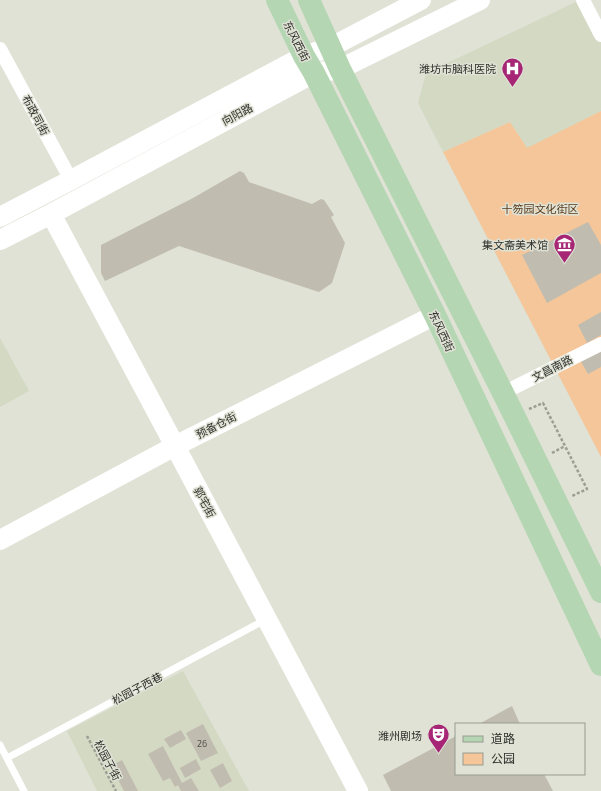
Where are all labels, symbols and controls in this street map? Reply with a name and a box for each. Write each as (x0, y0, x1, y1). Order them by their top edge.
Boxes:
street label: 东风西街 (281, 18, 313, 64)
hospital icon: 潍坊市脑科医院 (499, 55, 525, 88)
place label: 潍坊市脑科医院 (419, 62, 496, 75)
street label: 布政司街 (20, 93, 52, 137)
street label: 向阳路 (219, 101, 255, 127)
park label: 十笏园文化街区 (502, 202, 579, 215)
museum icon: 集文斋美术馆 (551, 231, 577, 264)
place label: 集文斋美术馆 (482, 238, 548, 251)
street label: 东风西街 (427, 308, 457, 354)
street label: 文昌南路 (529, 352, 575, 384)
street label: 预备仓街 (193, 409, 239, 441)
street label: 郭宅街 (192, 484, 218, 520)
street label: 松园子西巷 (110, 669, 164, 707)
theatre icon: 潍州剧场 (425, 722, 451, 755)
legend (455, 723, 585, 775)
place label: 潍州剧场 (378, 729, 422, 742)
text: 道路 (491, 731, 515, 745)
street label: 松园子街 (92, 738, 124, 782)
house number: 26 (197, 738, 207, 749)
text: 公园 (491, 751, 515, 765)

